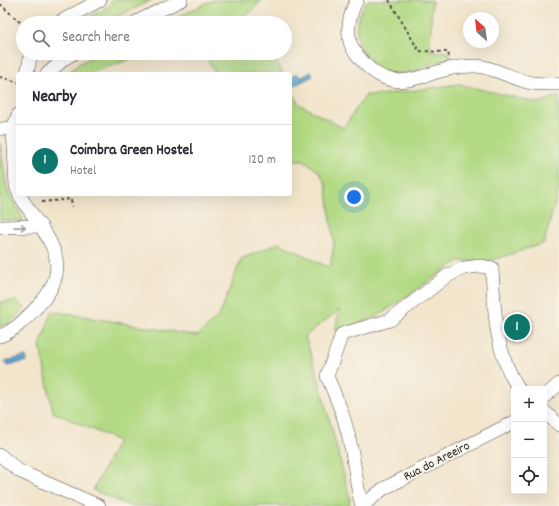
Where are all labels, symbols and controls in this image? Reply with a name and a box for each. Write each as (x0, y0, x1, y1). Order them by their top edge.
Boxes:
north arrow (463, 12, 499, 48)
search box (16, 16, 292, 60)
icon: search (30, 27, 52, 49)
text: Search here (62, 27, 130, 49)
text: Nearby (32, 86, 76, 110)
text: Coimbra Green Hostel (70, 140, 193, 162)
text: 1 (44, 151, 46, 170)
text: 120 m (248, 151, 276, 170)
text: Hotel (70, 162, 96, 181)
your location (344, 187, 364, 207)
one-way arrow (13, 223, 26, 231)
pin: 1 (504, 312, 530, 342)
map controls (511, 386, 547, 494)
button: + (511, 386, 547, 422)
button: − (511, 422, 547, 458)
street label: Rua do Areeiro (401, 437, 474, 487)
button: locate (511, 458, 547, 494)

